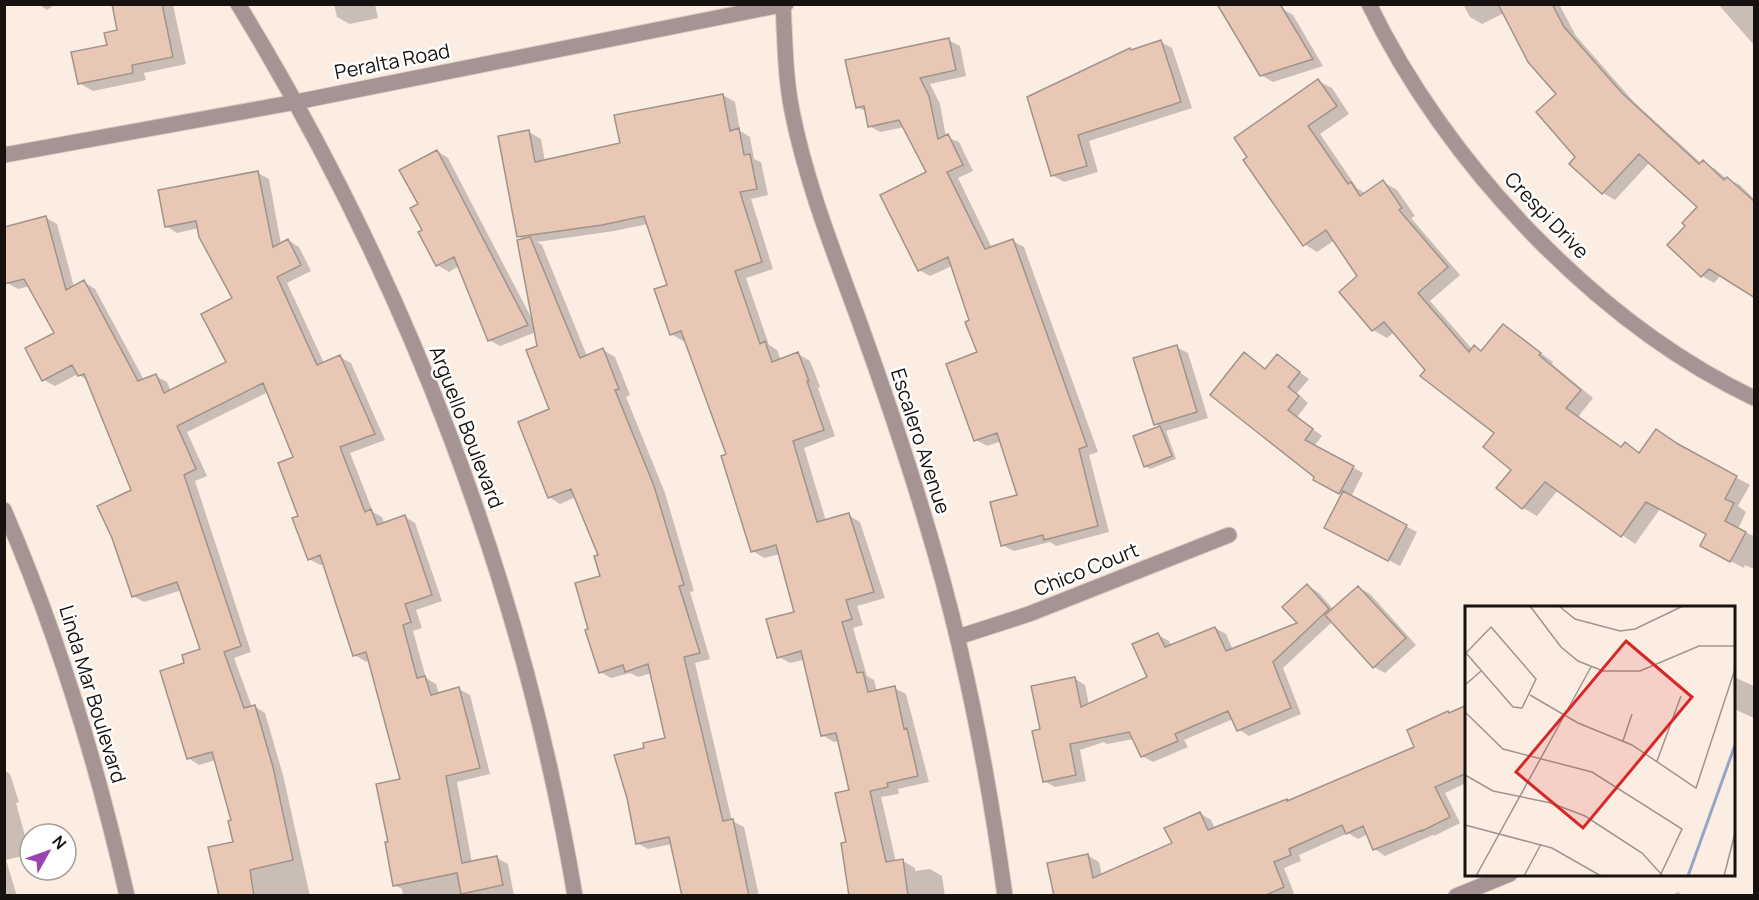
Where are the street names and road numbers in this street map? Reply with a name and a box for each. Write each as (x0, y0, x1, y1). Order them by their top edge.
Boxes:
street label: Peralta Road (332, 37, 452, 85)
street label: Crespi Drive (1499, 166, 1595, 264)
street label: Arguello Boulevard (424, 342, 510, 512)
street label: Escalero Avenue (885, 365, 957, 517)
street label: Chico Court (1030, 536, 1142, 602)
street label: Linda Mar Boulevard (53, 602, 133, 786)

